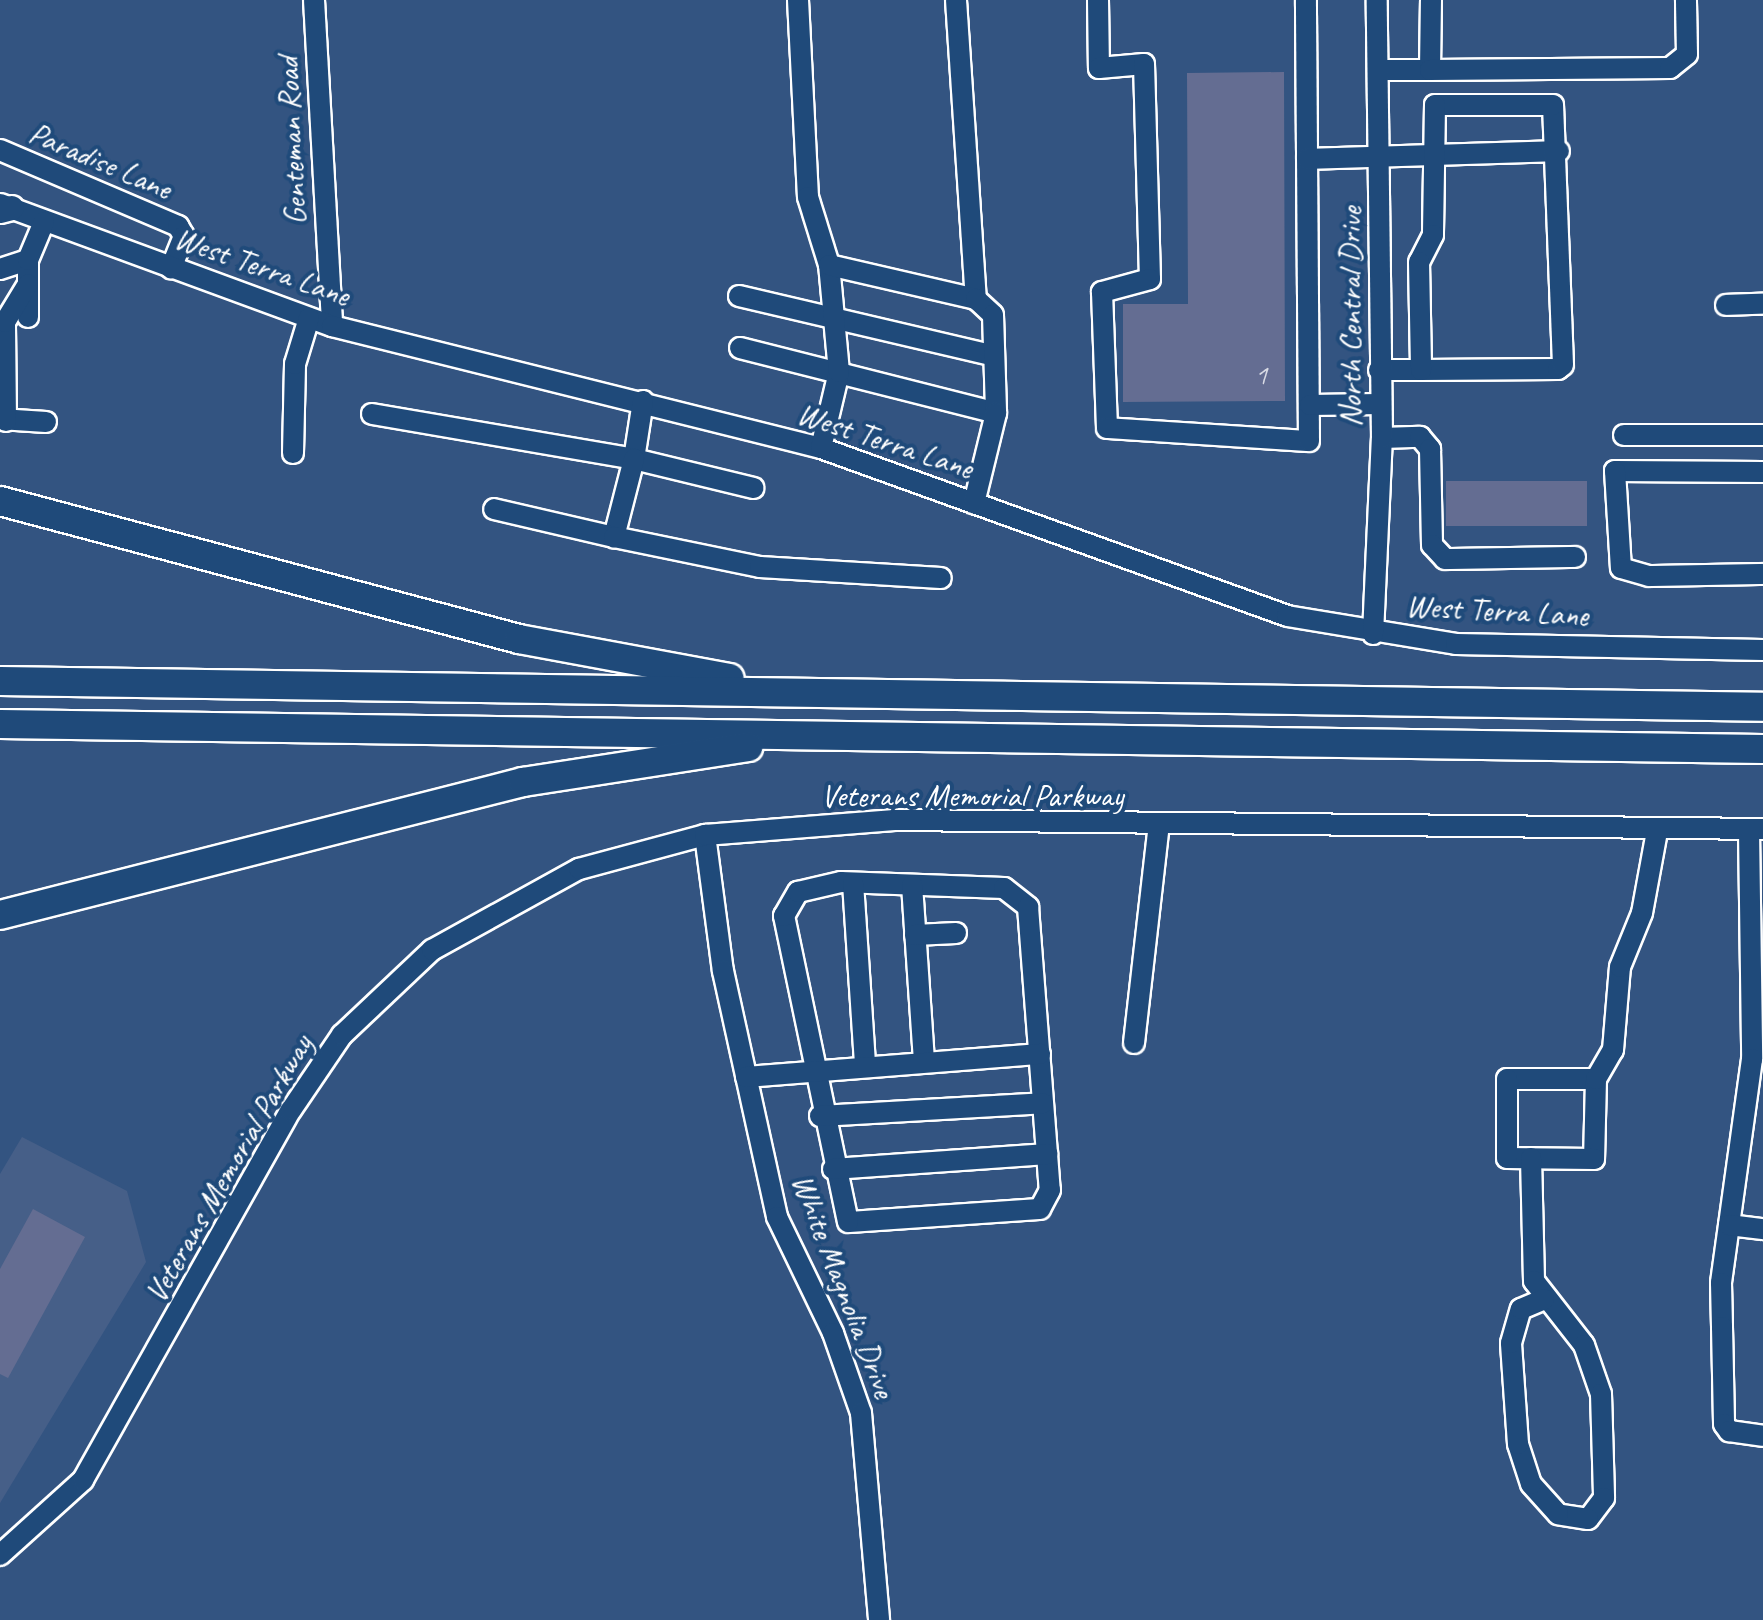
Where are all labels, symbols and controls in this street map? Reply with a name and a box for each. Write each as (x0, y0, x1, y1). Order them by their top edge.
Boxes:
street label: Genteman Road (268, 56, 316, 226)
street label: Paradise Lane (23, 114, 177, 208)
street label: North Central Drive (1332, 207, 1370, 427)
street label: West Terra Lane (170, 219, 354, 315)
house number: 1 (1255, 358, 1267, 392)
street label: West Terra Lane (793, 395, 977, 487)
street label: West Terra Lane (1406, 587, 1588, 635)
street label: Veterans Memorial Parkway (821, 777, 1123, 815)
street label: Veterans Memorial Parkway (137, 1029, 321, 1309)
street label: White Magnolia Drive (782, 1168, 904, 1404)

